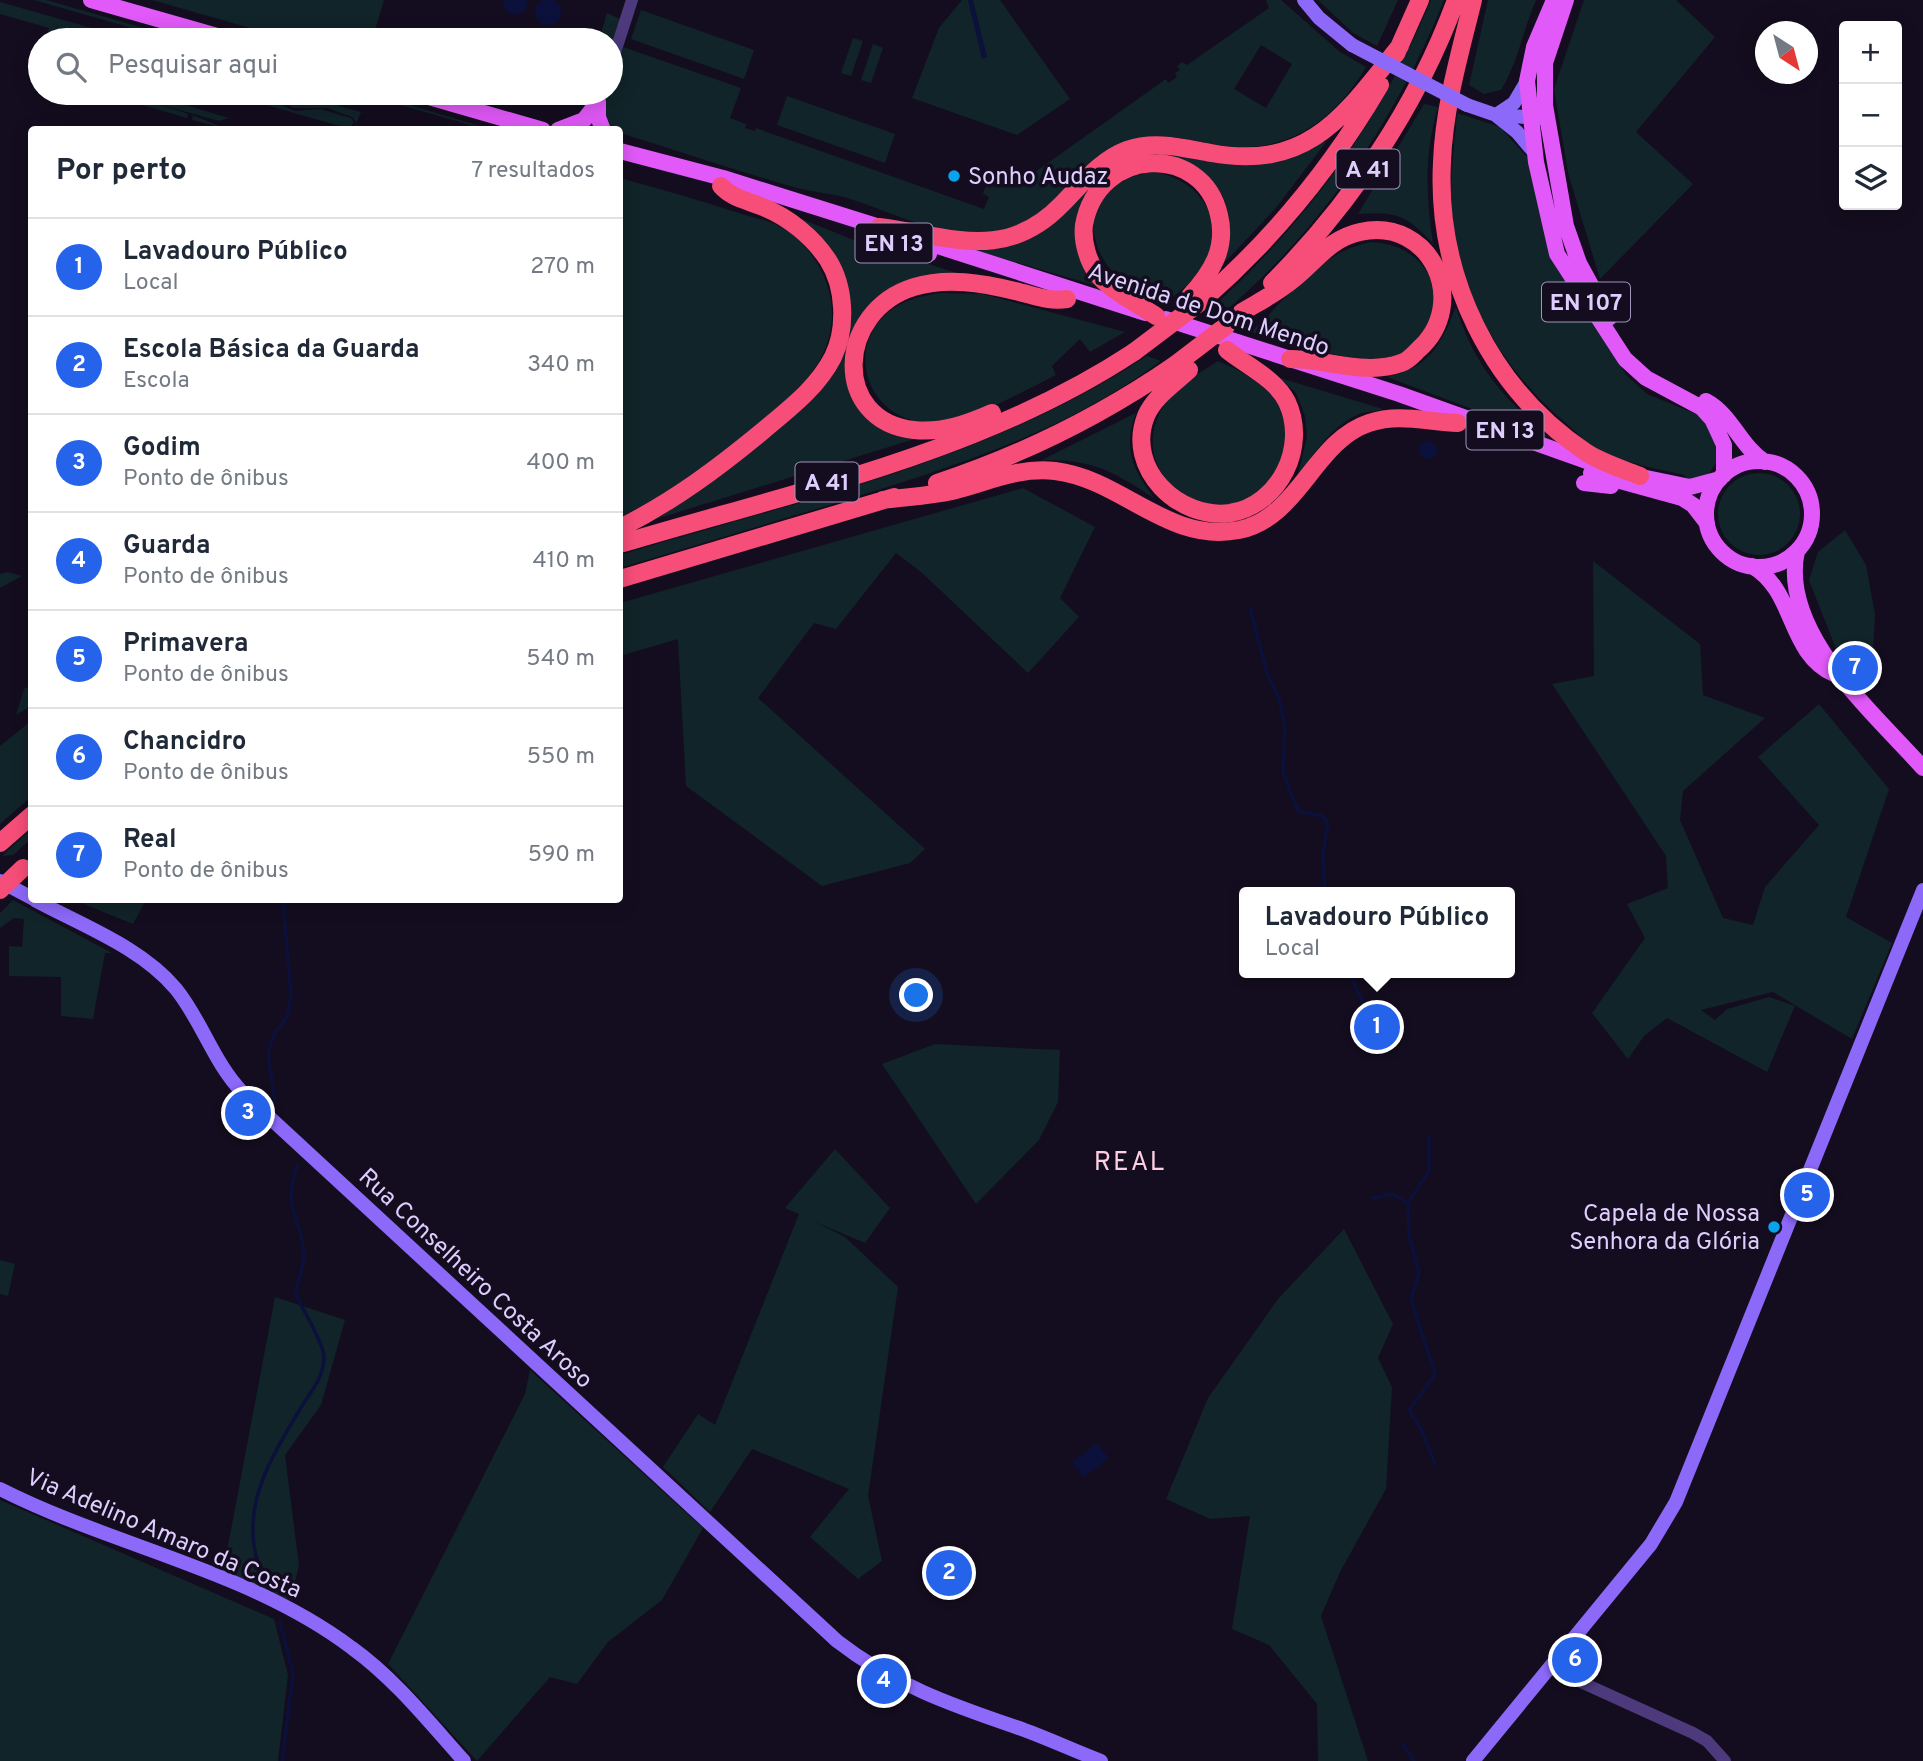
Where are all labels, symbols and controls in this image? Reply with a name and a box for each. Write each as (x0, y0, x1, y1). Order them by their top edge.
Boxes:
north arrow (1755, 21, 1818, 84)
map controls (1839, 21, 1902, 210)
button: + (1839, 21, 1902, 84)
search box (28, 28, 623, 105)
icon: search (52, 48, 90, 86)
text: Pesquisar aqui (108, 50, 278, 83)
button: − (1839, 84, 1902, 147)
button: layers (1839, 147, 1902, 210)
road number: A 41 (1336, 150, 1400, 188)
text: Por perto (56, 153, 187, 190)
text: 7 resultados (471, 157, 595, 186)
place label: Sonho Audaz (968, 163, 1108, 193)
marker: Sonho Audaz (946, 168, 962, 184)
road number: EN 13 (856, 224, 932, 262)
text: Lavadouro Público (123, 236, 348, 269)
text: 1 (74, 253, 84, 282)
text: 270 m (530, 253, 595, 282)
street label: Avenida de Dom Mendo (1084, 258, 1333, 364)
text: Local (123, 269, 178, 298)
road number: EN 107 (1542, 282, 1630, 322)
text: Escola Básica da Guarda (123, 334, 420, 367)
text: 2 (72, 351, 86, 380)
text: 340 m (527, 351, 595, 380)
text: Escola (123, 367, 190, 396)
road number: EN 13 (1466, 410, 1544, 450)
text: Godim (123, 432, 201, 465)
text: 3 (72, 449, 86, 478)
text: 400 m (526, 449, 595, 478)
road number: A 41 (796, 462, 858, 502)
text: Ponto de ônibus (123, 465, 289, 494)
text: Guarda (123, 530, 210, 563)
text: 4 (72, 547, 86, 576)
text: 410 m (532, 547, 595, 576)
text: Ponto de ônibus (123, 563, 289, 592)
text: Primavera (123, 628, 249, 661)
pin: 7 (1832, 642, 1878, 694)
text: 5 (72, 645, 86, 674)
text: 540 m (526, 645, 595, 674)
text: Ponto de ônibus (123, 661, 289, 690)
text: Chancidro (123, 726, 247, 759)
text: 6 (72, 743, 86, 772)
text: 550 m (527, 743, 595, 772)
text: Ponto de ônibus (123, 759, 289, 788)
text: Real (123, 824, 177, 857)
text: 7 (73, 841, 85, 870)
text: 590 m (528, 841, 595, 870)
text: Ponto de ônibus (123, 857, 289, 886)
popup (1239, 887, 1515, 978)
text: Lavadouro Público (1265, 902, 1489, 935)
text: Local (1265, 935, 1320, 964)
your location (899, 978, 933, 1012)
pin: 1 (1354, 1001, 1400, 1053)
pin: 3 (225, 1087, 271, 1139)
district label: REAL (1094, 1147, 1166, 1180)
street label: Rua Conselheiro Costa Aroso (351, 1163, 598, 1396)
pin: 5 (1784, 1169, 1830, 1221)
place label: Capela de Nossa Senhora da Glória (1569, 1200, 1760, 1258)
marker: Capela de Nossa Senhora da Glória (1766, 1219, 1782, 1235)
street label: Via Adelino Amaro da Costa (21, 1463, 305, 1607)
pin: 2 (926, 1547, 972, 1599)
pin: 6 (1552, 1634, 1598, 1686)
pin: 4 (861, 1655, 907, 1707)

